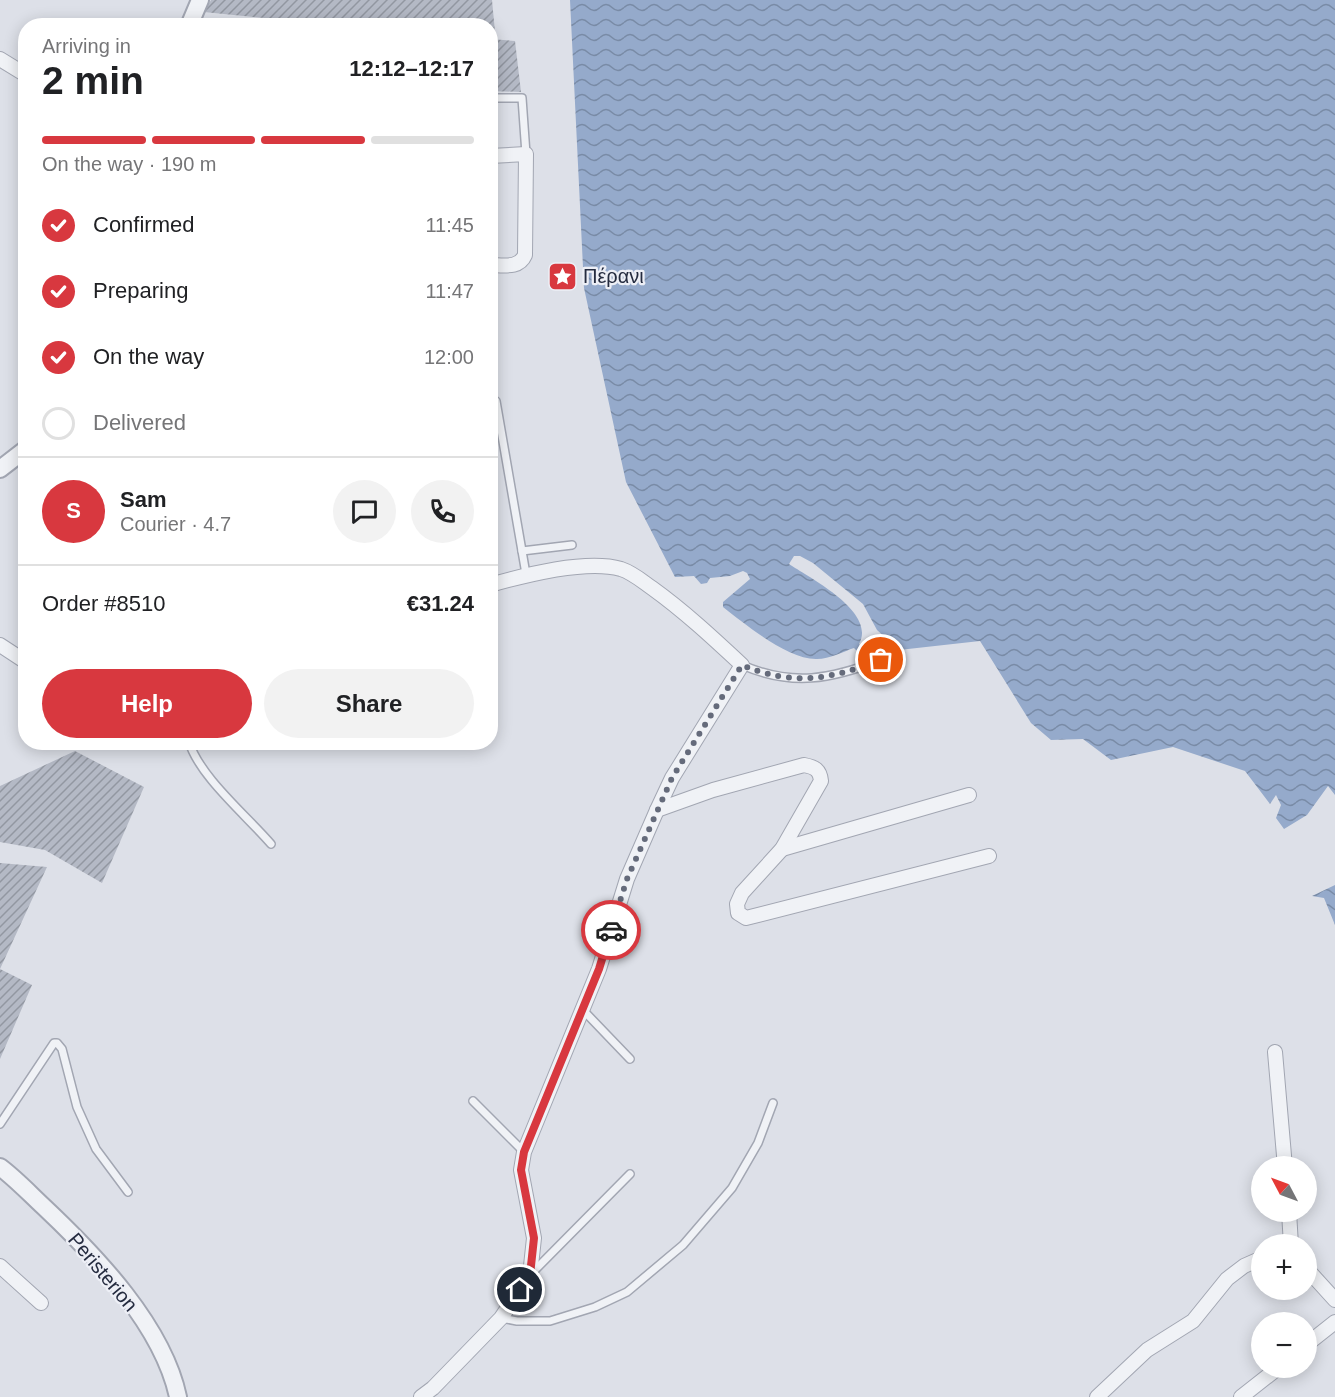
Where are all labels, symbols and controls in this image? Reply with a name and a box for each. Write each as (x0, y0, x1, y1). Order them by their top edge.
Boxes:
text: Arriving in (42, 35, 131, 57)
text: 12:12–12:17 (349, 56, 474, 81)
text: 2 min (42, 59, 144, 102)
text: On the way · 190 m (42, 153, 217, 175)
icon: check (42, 209, 75, 242)
text: Confirmed (93, 212, 194, 237)
text: 11:45 (425, 214, 474, 236)
place icon: Πέρανι (546, 260, 578, 292)
place label: Πέρανι (583, 265, 644, 287)
icon: check (42, 275, 75, 308)
text: Preparing (93, 278, 188, 303)
text: 11:47 (425, 280, 474, 302)
icon: check (42, 341, 75, 374)
text: On the way (93, 344, 204, 369)
text: 12:00 (424, 346, 474, 368)
text: Delivered (93, 410, 186, 435)
button: chat (333, 480, 396, 543)
button: phone (411, 480, 474, 543)
text: Sam (120, 487, 166, 512)
text: S (66, 498, 81, 523)
text: Courier · 4.7 (120, 513, 231, 535)
text: Order #8510 (42, 591, 166, 616)
text: €31.24 (407, 591, 474, 616)
pin (855, 634, 906, 685)
icon: bag (864, 643, 897, 676)
button: Help (42, 669, 252, 738)
button: Share (264, 669, 474, 738)
courier (581, 900, 641, 960)
icon: car (595, 914, 628, 947)
north arrow (1251, 1156, 1317, 1222)
map controls (1251, 1156, 1317, 1378)
street label: Peristerion (64, 1228, 142, 1316)
button: + (1251, 1234, 1317, 1300)
pin (494, 1264, 545, 1315)
icon: home (503, 1273, 536, 1306)
button: − (1251, 1312, 1317, 1378)

